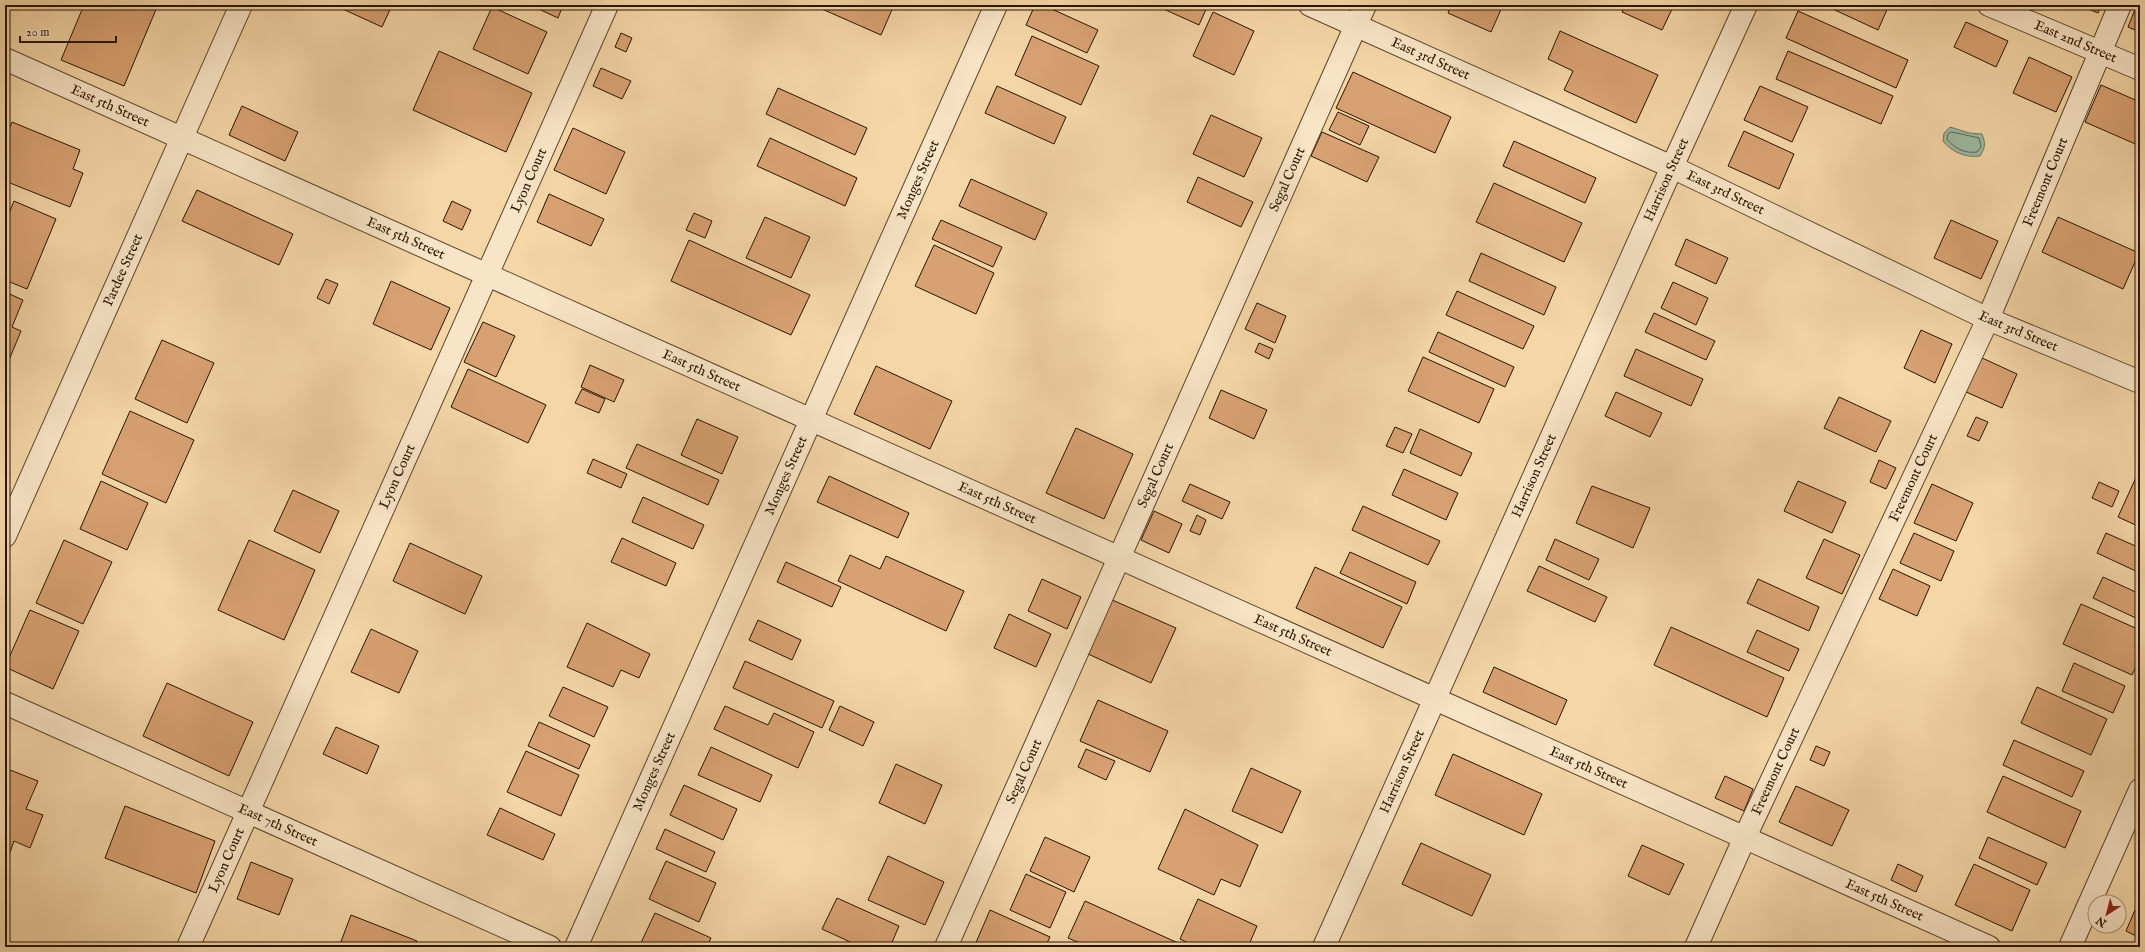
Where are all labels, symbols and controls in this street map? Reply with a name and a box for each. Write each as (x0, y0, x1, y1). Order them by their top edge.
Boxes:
street label: East 2nd Street (2032, 16, 2120, 67)
scale bar (20, 18, 116, 44)
text: 20 m (26, 25, 49, 40)
street label: East 3rd Street (1388, 33, 1473, 84)
street label: East 5th Street (68, 81, 152, 131)
street label: Harrison Street (1640, 135, 1693, 225)
street label: Freemont Court (2019, 135, 2072, 229)
street label: Monges Street (893, 137, 944, 222)
street label: Segal Court (1265, 144, 1310, 215)
street label: Lyon Court (507, 145, 551, 216)
street label: East 3rd Street (1684, 166, 1768, 219)
street label: East 5th Street (364, 213, 448, 264)
street label: Pardee Street (99, 231, 147, 309)
street label: East 3rd Street (1976, 307, 2061, 356)
street label: East 5th Street (660, 345, 744, 396)
street label: Harrison Street (1508, 431, 1561, 520)
street label: Freemont Court (1885, 431, 1942, 525)
street label: Monges Street (761, 433, 812, 518)
street label: Segal Court (1133, 440, 1178, 511)
street label: Lyon Court (375, 441, 420, 512)
street label: East 5th Street (955, 478, 1039, 528)
street label: East 5th Street (1251, 610, 1335, 661)
street label: Freemont Court (1747, 724, 1804, 818)
street label: Harrison Street (1376, 727, 1429, 816)
street label: Monges Street (629, 729, 680, 814)
street label: Segal Court (1002, 736, 1046, 807)
street label: East 5th Street (1547, 742, 1631, 793)
street label: East 7th Street (235, 800, 321, 851)
street label: Lyon Court (204, 825, 249, 895)
street label: East 5th Street (1842, 875, 1926, 926)
north arrow (2087, 894, 2127, 934)
text: N (2093, 913, 2110, 930)

